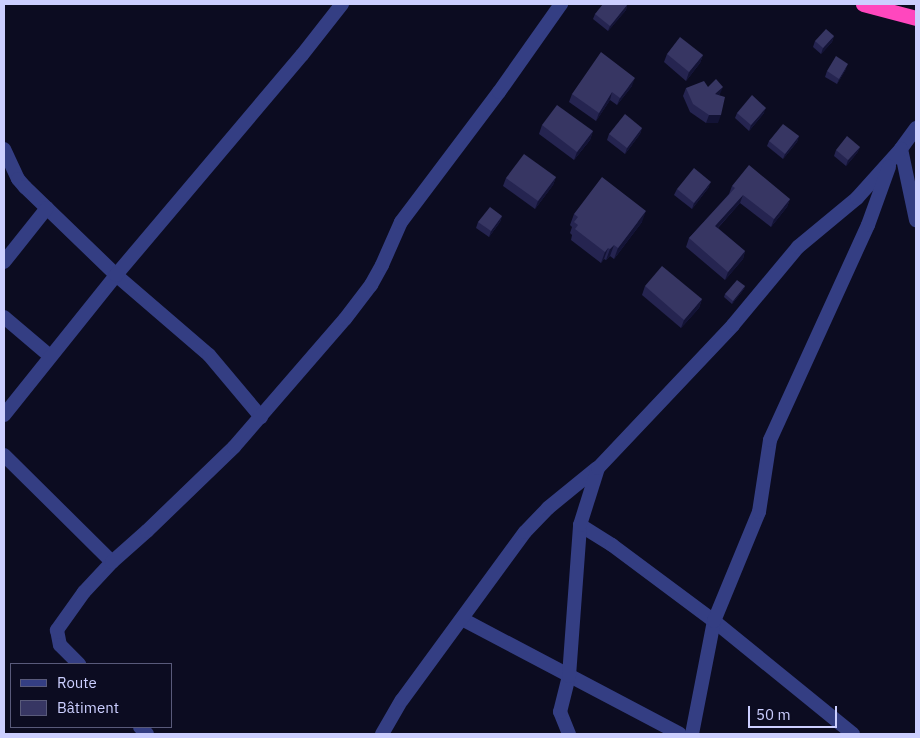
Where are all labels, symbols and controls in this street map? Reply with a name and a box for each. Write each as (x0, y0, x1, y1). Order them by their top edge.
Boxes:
legend (10, 663, 172, 728)
text: Route (57, 673, 97, 692)
scale bar (750, 696, 839, 728)
text: Bâtiment (57, 698, 119, 717)
text: 50 m (756, 705, 791, 724)

